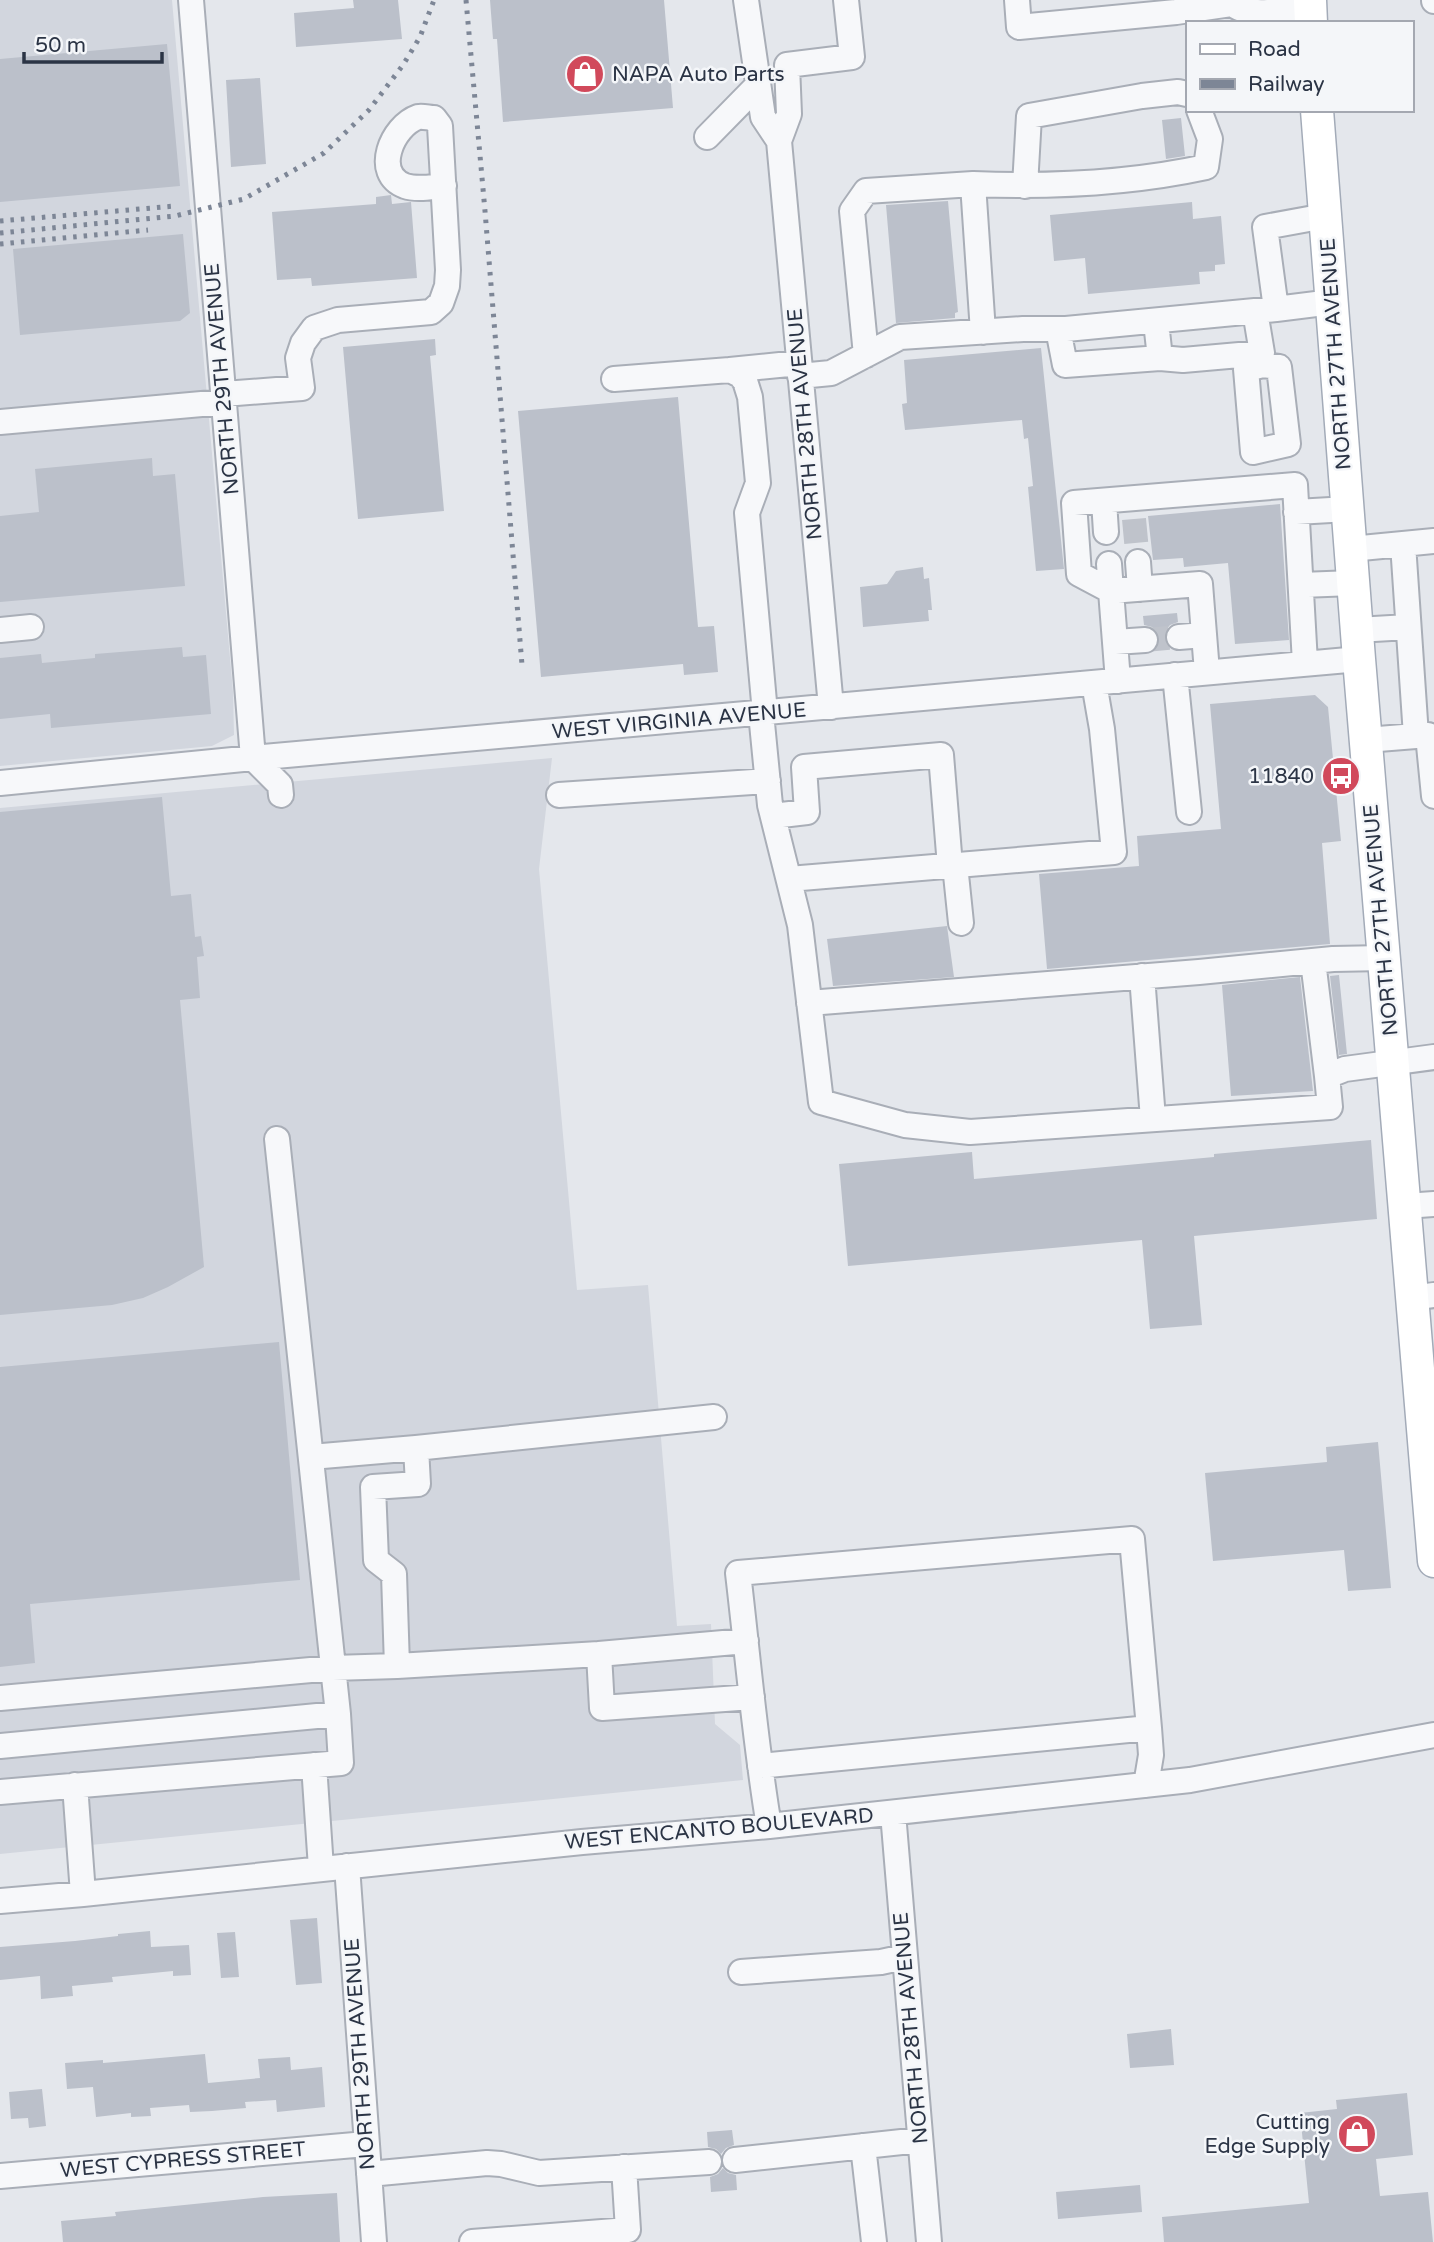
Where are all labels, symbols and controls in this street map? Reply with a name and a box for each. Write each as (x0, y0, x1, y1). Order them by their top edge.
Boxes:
scale bar (24, 21, 163, 65)
legend (1186, 21, 1413, 112)
text: 50 m (35, 33, 86, 58)
text: Road (1248, 37, 1301, 62)
shop icon: NAPA Auto Parts (564, 53, 606, 95)
place label: NAPA Auto Parts (612, 62, 785, 87)
text: Railway (1248, 72, 1325, 97)
street label: NORTH 27TH AVENUE (1315, 237, 1357, 471)
street label: NORTH 29TH AVENUE (199, 262, 245, 496)
street label: NORTH 28TH AVENUE (782, 307, 828, 541)
street label: WEST VIRGINIA AVENUE (551, 697, 807, 745)
bus stop icon: 11840 (1320, 755, 1362, 797)
place label: 11840 (1248, 764, 1314, 789)
street label: NORTH 27TH AVENUE (1358, 803, 1404, 1037)
street label: WEST ENCANTO BOULEVARD (563, 1803, 875, 1855)
street label: NORTH 28TH AVENUE (888, 1911, 934, 2145)
street label: NORTH 29TH AVENUE (339, 1937, 381, 2171)
place label: Cutting Edge Supply (1205, 2110, 1330, 2159)
shop icon: Cutting Edge Supply (1336, 2113, 1378, 2155)
street label: WEST CYPRESS STREET (59, 2137, 307, 2183)

